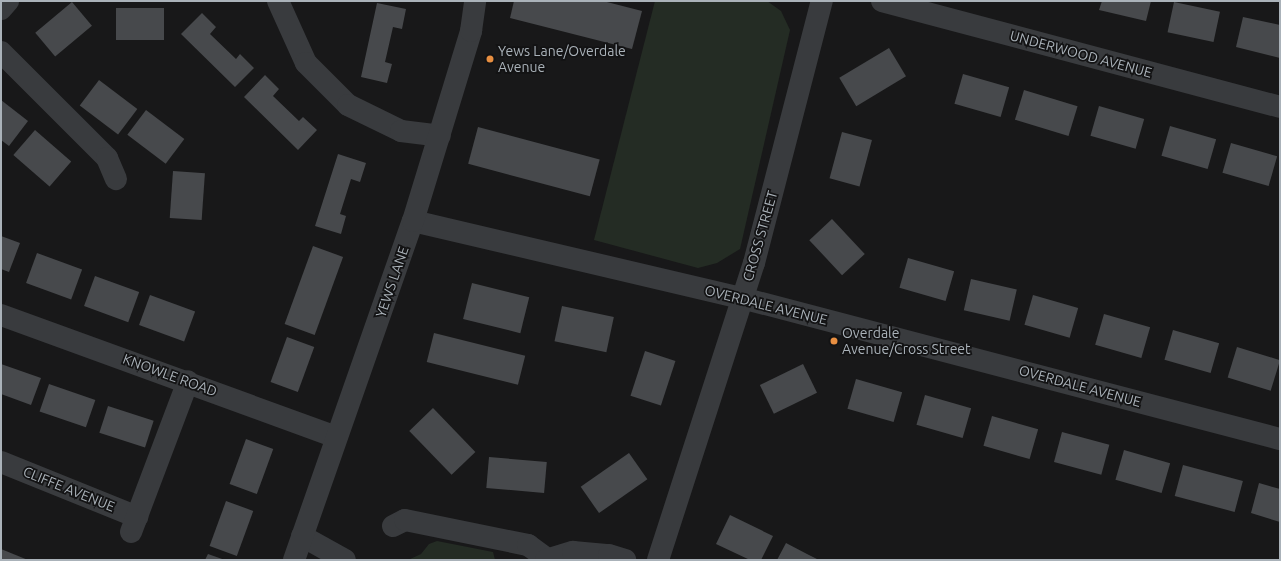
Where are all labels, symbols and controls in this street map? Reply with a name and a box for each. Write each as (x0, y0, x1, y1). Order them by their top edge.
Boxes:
street label: UNDERWOOD AVENUE (1008, 27, 1154, 81)
place label: Yews Lane/Overdale Avenue (498, 43, 626, 76)
marker: Yews Lane/Overdale Avenue (485, 54, 495, 64)
street label: CROSS STREET (739, 189, 781, 283)
street label: YEWS LANE (372, 244, 412, 320)
street label: OVERDALE AVENUE (703, 282, 829, 328)
place label: Overdale Avenue/Cross Street (842, 325, 971, 358)
marker: Overdale Avenue/Cross Street (829, 336, 839, 346)
street label: KNOWLE ROAD (121, 350, 219, 400)
street label: OVERDALE AVENUE (1017, 362, 1143, 410)
street label: CLIFFE AVENUE (21, 463, 117, 515)

